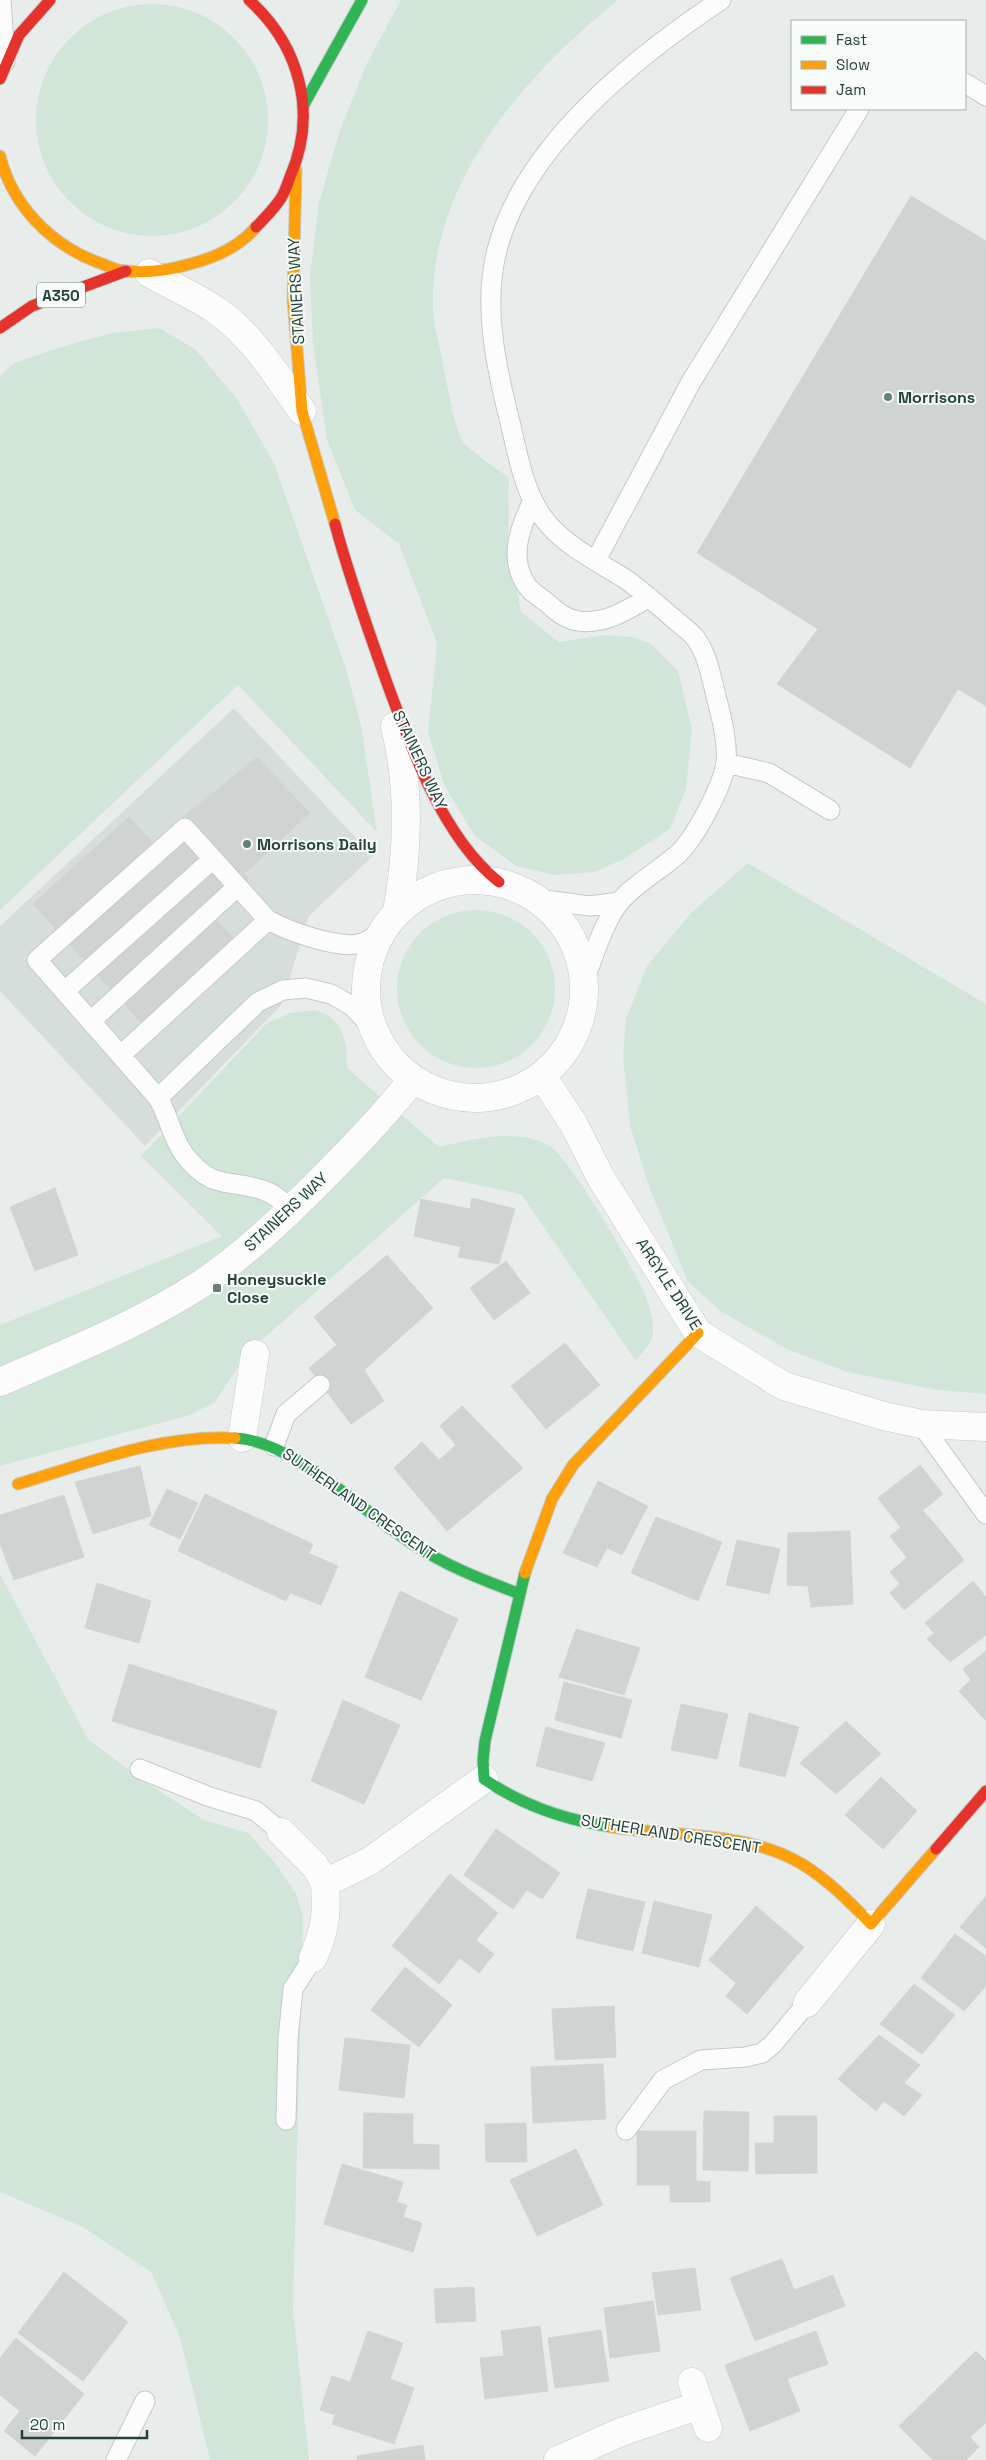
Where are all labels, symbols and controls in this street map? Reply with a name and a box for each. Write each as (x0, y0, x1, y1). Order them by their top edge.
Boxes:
legend (791, 20, 966, 110)
text: Fast (836, 30, 867, 49)
text: Slow (836, 55, 870, 74)
text: Jam (836, 80, 866, 99)
street label: STAINERS WAY (283, 237, 309, 345)
road number: A350 (37, 282, 85, 308)
place label: Morrisons (898, 387, 975, 408)
marker: Morrisons (882, 391, 894, 403)
street label: STAINERS WAY (388, 707, 452, 813)
place label: Morrisons Daily (257, 834, 377, 855)
marker: Morrisons Daily (241, 838, 253, 850)
street label: STAINERS WAY (240, 1168, 333, 1256)
street label: ARGYLE DRIVE (631, 1234, 707, 1334)
place label: Honeysuckle Close (227, 1269, 326, 1308)
marker: Honeysuckle Close (211, 1282, 223, 1294)
street label: SUTHERLAND CRESCENT (278, 1443, 440, 1565)
street label: SUTHERLAND CRESCENT (579, 1809, 763, 1859)
scale bar (22, 2408, 148, 2440)
text: 20 m (30, 2415, 65, 2434)

